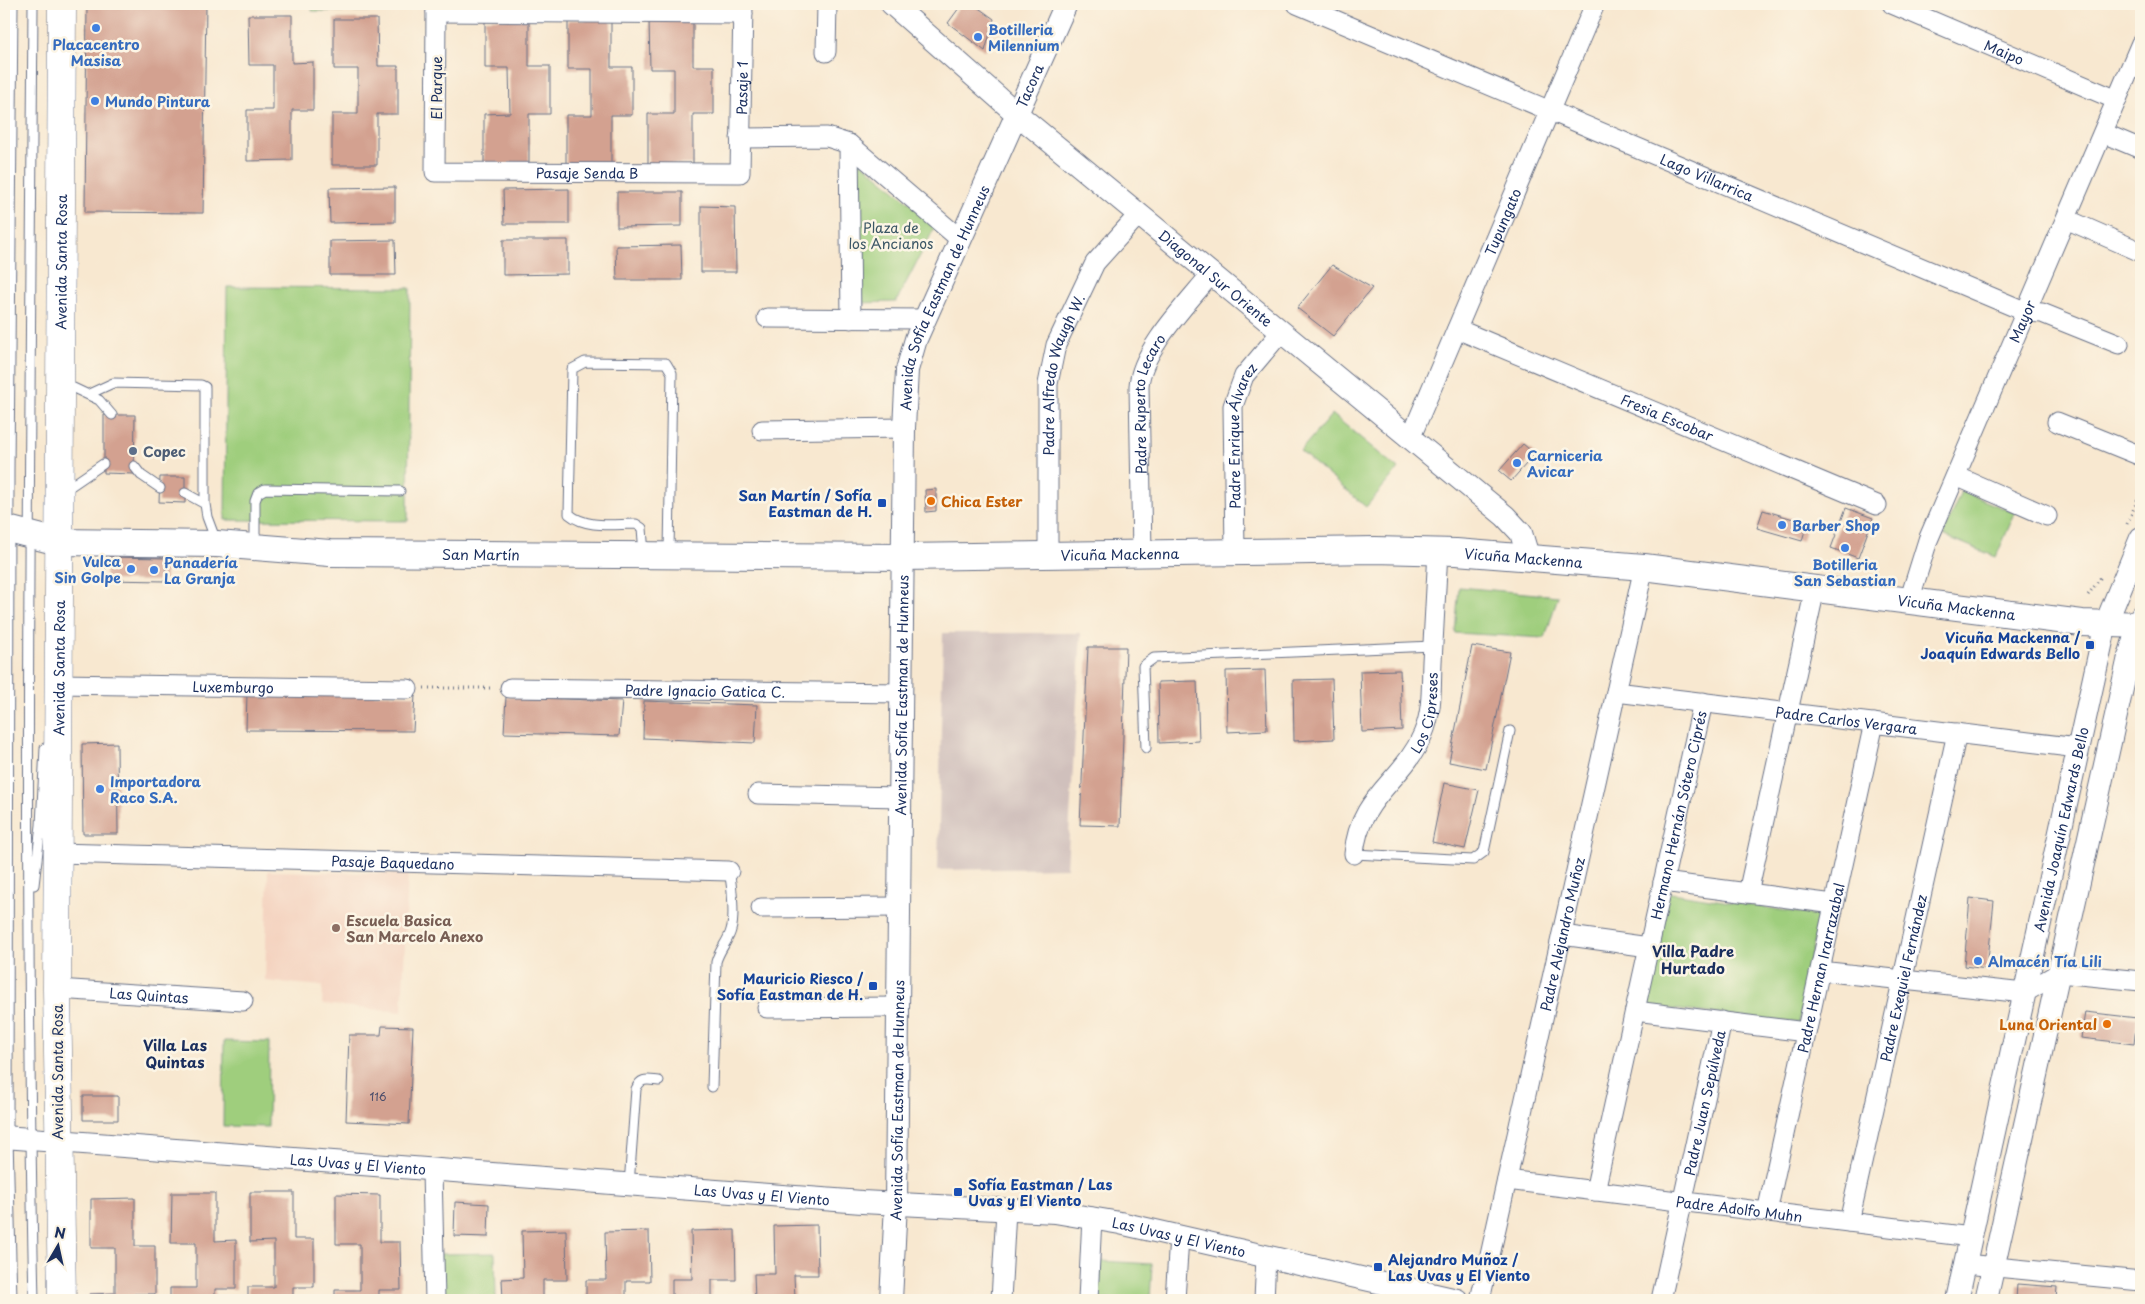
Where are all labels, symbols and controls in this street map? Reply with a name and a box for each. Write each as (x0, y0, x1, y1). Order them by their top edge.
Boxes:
place label: Botilleria Milennium (988, 19, 1060, 56)
marker: Placacentro Masisa (90, 22, 102, 34)
marker: Botilleria Milennium (972, 31, 984, 43)
place label: Placacentro Masisa (52, 34, 140, 71)
street label: Maipo (1981, 34, 2028, 70)
street label: El Parque (426, 56, 447, 120)
street label: Tacora (1010, 60, 1049, 111)
street label: Pasaje 1 (731, 61, 752, 115)
place label: Mundo Pintura (105, 91, 211, 112)
marker: Mundo Pintura (89, 95, 101, 107)
street label: Lago Villarrica (1657, 148, 1757, 206)
street label: Pasaje Senda B (536, 162, 638, 183)
street label: Avenida Sofía Eastman de Hunneus (894, 182, 994, 411)
street label: Tupungato (1479, 185, 1526, 259)
street label: Avenida Santa Rosa (50, 194, 72, 330)
park label: Plaza de los Ancianos (848, 217, 934, 254)
street label: Diagonal Sur Oriente (1154, 224, 1278, 331)
street label: Padre Alfredo Waugh W. (1037, 290, 1089, 455)
street label: Mayor (2003, 296, 2040, 346)
street label: Padre Ruperto Lecaro (1128, 329, 1170, 474)
street label: Padre Enrique Álvarez (1222, 358, 1262, 509)
street label: Fresia Escobar (1618, 388, 1717, 446)
place label: Copec (143, 441, 186, 462)
marker: Copec (127, 445, 139, 457)
place label: Carniceria Avicar (1527, 445, 1603, 482)
marker: Carniceria Avicar (1511, 457, 1523, 469)
place label: San Martín / Sofía Eastman de H. (739, 485, 873, 522)
place label: Chica Ester (941, 491, 1023, 512)
marker: Chica Ester (925, 495, 937, 507)
marker: San Martín / Sofía Eastman de H. (876, 497, 888, 509)
place label: Barber Shop (1792, 515, 1880, 536)
marker: Barber Shop (1776, 519, 1788, 531)
street label: Vicuña Mackenna (1060, 542, 1179, 565)
street label: Vicuña Mackenna (1464, 542, 1584, 573)
marker: Botilleria San Sebastian (1839, 542, 1851, 554)
street label: San Martín (442, 543, 520, 565)
place label: Vulca Sin Golpe (54, 551, 122, 588)
place label: Panadería La Granja (164, 552, 238, 589)
place label: Botilleria San Sebastian (1794, 554, 1896, 591)
marker: Vulca Sin Golpe (125, 563, 137, 575)
marker: Panadería La Granja (148, 564, 160, 576)
street label: Avenida Sofía Eastman de Hunneus (890, 575, 913, 816)
street label: Vicuña Mackenna (1897, 589, 2017, 625)
street label: Avenida Santa Rosa (48, 600, 69, 736)
place label: Vicuña Mackenna / Joaquín Edwards Bello (1921, 627, 2080, 664)
marker: Vicuña Mackenna / Joaquín Edwards Bello (2084, 639, 2096, 651)
street label: Los Cipreses (1405, 672, 1442, 757)
street label: Luxemburgo (192, 675, 274, 698)
street label: Padre Ignacio Gatica C. (625, 679, 785, 702)
street label: Padre Carlos Vergara (1774, 701, 1919, 739)
street label: Hermano Hernán Sótero Ciprés (1645, 709, 1711, 921)
street label: Avenida Joaquín Edwards Bello (2028, 725, 2093, 934)
place label: Importadora Raco S.A. (110, 771, 202, 808)
marker: Importadora Raco S.A. (94, 783, 106, 795)
street label: Pasaje Baquedano (331, 850, 455, 874)
street label: Padre Alejandro Muñoz (1534, 855, 1589, 1013)
street label: Padre Hernan Irarrazabal (1792, 881, 1849, 1055)
street label: Padre Exequiel Fernández (1874, 892, 1932, 1063)
place label: Escuela Basica San Marcelo Anexo (346, 910, 483, 947)
marker: Escuela Basica San Marcelo Anexo (330, 922, 342, 934)
district label: Villa Padre Hurtado (1652, 939, 1734, 979)
place label: Almacén Tía Lili (1988, 951, 2102, 972)
marker: Almacén Tía Lili (1972, 955, 1984, 967)
place label: Mauricio Riesco / Sofía Eastman de H. (717, 968, 863, 1005)
marker: Mauricio Riesco / Sofía Eastman de H. (867, 980, 879, 992)
street label: Avenida Sofía Eastman de Hunneus (885, 980, 909, 1221)
street label: Las Quintas (109, 982, 189, 1008)
street label: Avenida Santa Rosa (47, 1004, 68, 1140)
place label: Luna Oriental (1999, 1014, 2097, 1035)
marker: Luna Oriental (2101, 1018, 2113, 1030)
street label: Padre Juan Sepúlveda (1678, 1028, 1730, 1177)
district label: Villa Las Quintas (143, 1033, 207, 1073)
house number: 116 (370, 1088, 387, 1105)
street label: Las Uvas y El Viento (289, 1148, 427, 1179)
place label: Sofía Eastman / Las Uvas y El Viento (968, 1174, 1112, 1211)
street label: Las Uvas y El Viento (693, 1179, 831, 1210)
marker: Sofía Eastman / Las Uvas y El Viento (952, 1186, 964, 1198)
street label: Padre Adolfo Muhn (1675, 1190, 1804, 1227)
street label: Las Uvas y El Viento (1111, 1211, 1248, 1262)
text: N (53, 1221, 67, 1244)
north arrow (32, 1222, 82, 1272)
place label: Alejandro Muñoz / Las Uvas y El Viento (1388, 1249, 1530, 1286)
marker: Alejandro Muñoz / Las Uvas y El Viento (1372, 1261, 1384, 1273)

